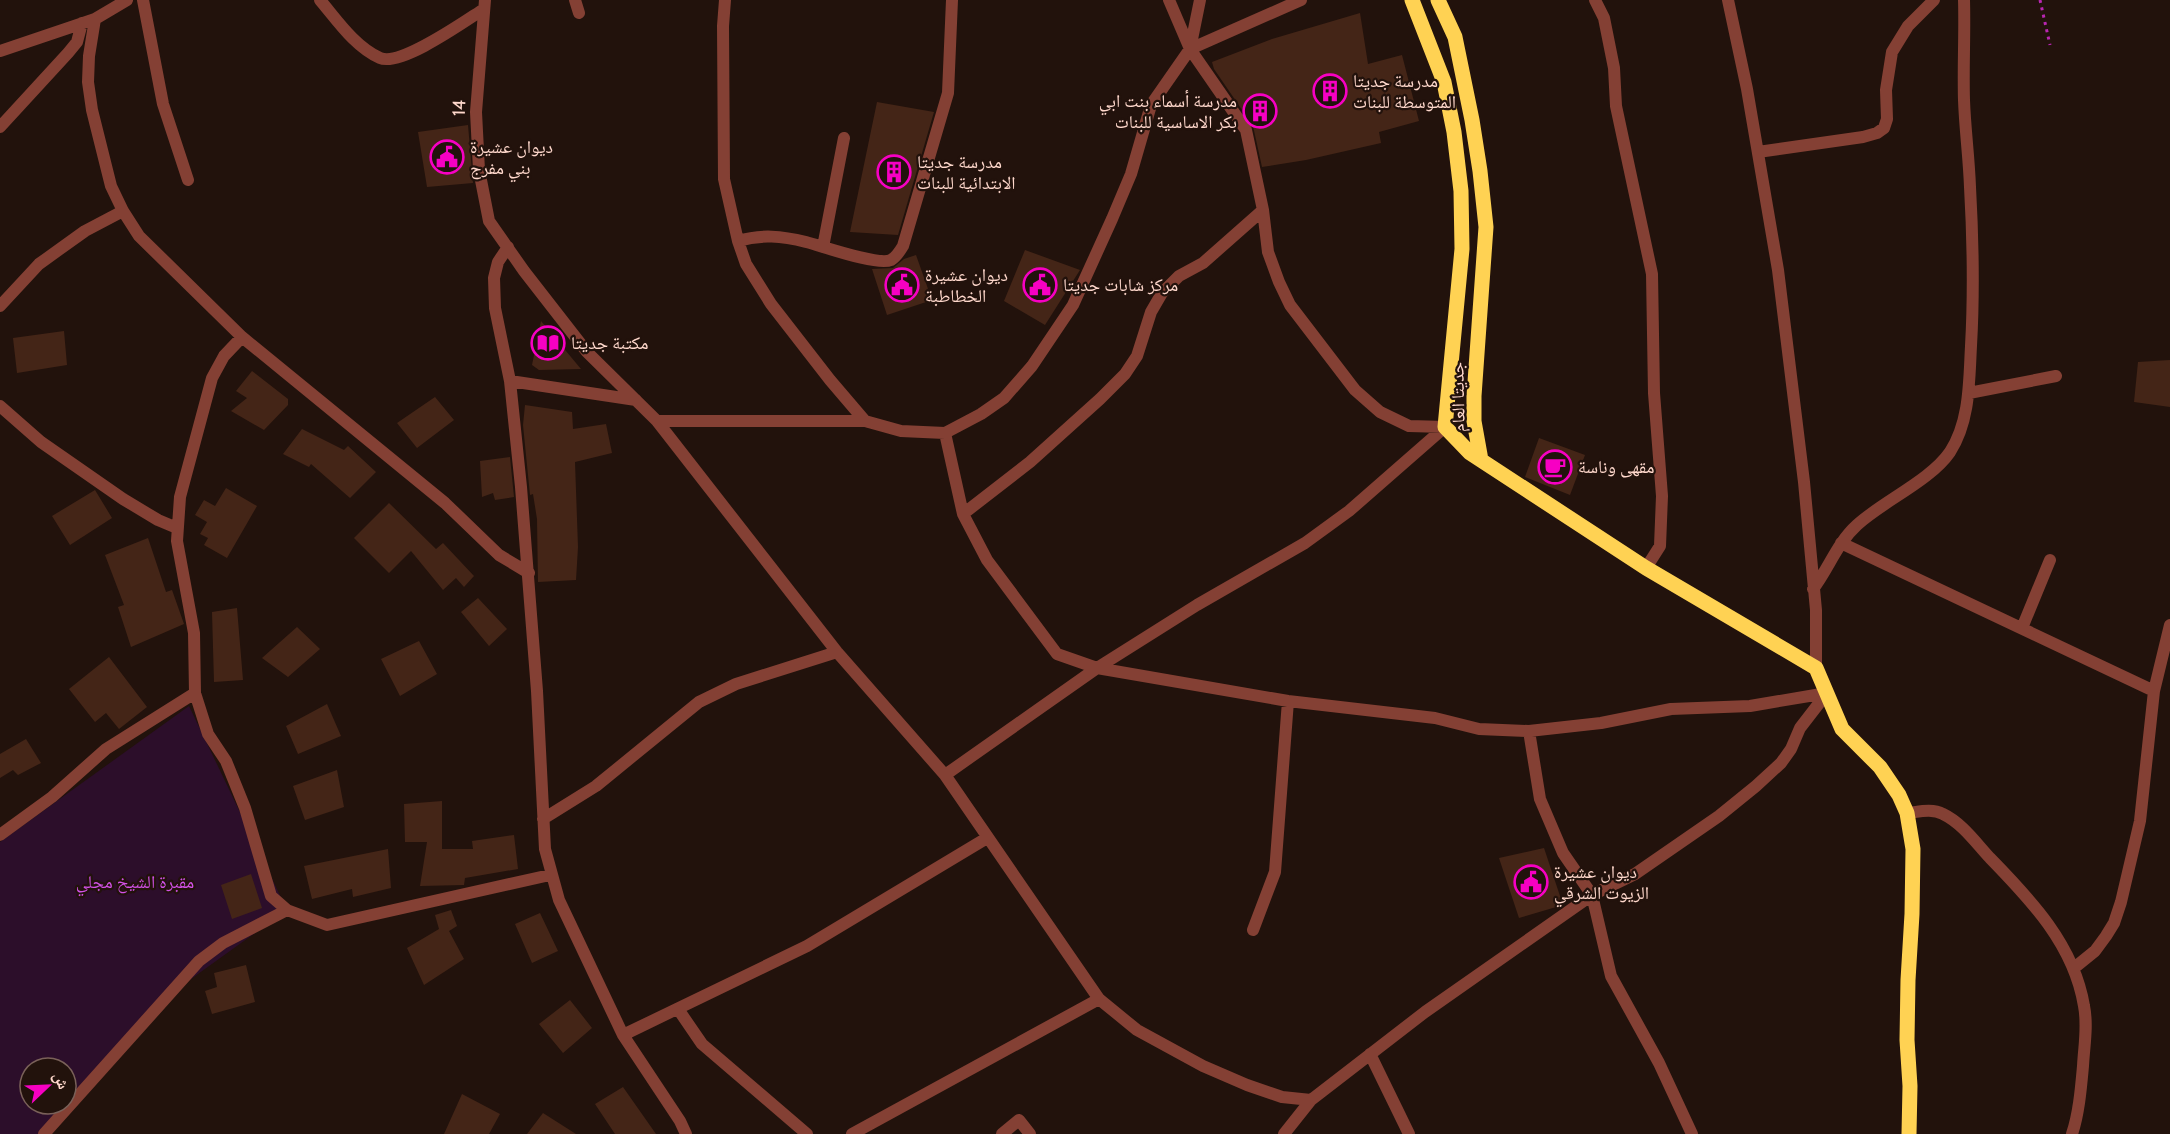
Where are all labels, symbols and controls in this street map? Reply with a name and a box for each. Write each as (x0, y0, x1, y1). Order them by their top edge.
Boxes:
place label: مدرسة جديتا المتوسطة للبنات (1353, 70, 1456, 113)
building icon: مدرسة جديتا المتوسطة للبنات (1312, 73, 1348, 109)
place label: مدرسة أسماء بنت ابي بكر الاساسية للبنات (1099, 90, 1237, 133)
building icon: مدرسة أسماء بنت ابي بكر الاساسية للبنات (1242, 93, 1278, 129)
street label: 14 (448, 99, 470, 117)
place label: ديوان عشيرة بني مفرج (470, 136, 553, 183)
public building icon: ديوان عشيرة بني مفرج (429, 139, 465, 175)
place label: مدرسة جديتا الابتدائية للبنات (917, 151, 1016, 194)
building icon: مدرسة جديتا الابتدائية للبنات (876, 154, 912, 190)
place label: ديوان عشيرة الخطاطبة (925, 264, 1008, 307)
public building icon: ديوان عشيرة الخطاطبة (884, 267, 920, 303)
public building icon: مركز شابات جديتا (1022, 267, 1058, 303)
place label: مركز شابات جديتا (1063, 274, 1178, 296)
library icon: مكتبة جديتا (530, 325, 566, 361)
place label: مكتبة جديتا (571, 332, 649, 354)
street label: جديتا العام (1446, 362, 1471, 432)
cafe icon: مقهى وناسة (1537, 449, 1573, 485)
place label: مقهى وناسة (1578, 456, 1654, 478)
place label: ديوان عشيرة الزيوت الشرقي (1554, 861, 1649, 908)
public building icon: ديوان عشيرة الزيوت الشرقي (1513, 864, 1549, 900)
park label: مقبرة الشيخ مجلي (76, 871, 194, 897)
north arrow (18, 1056, 78, 1116)
text: ش (49, 1069, 73, 1092)

